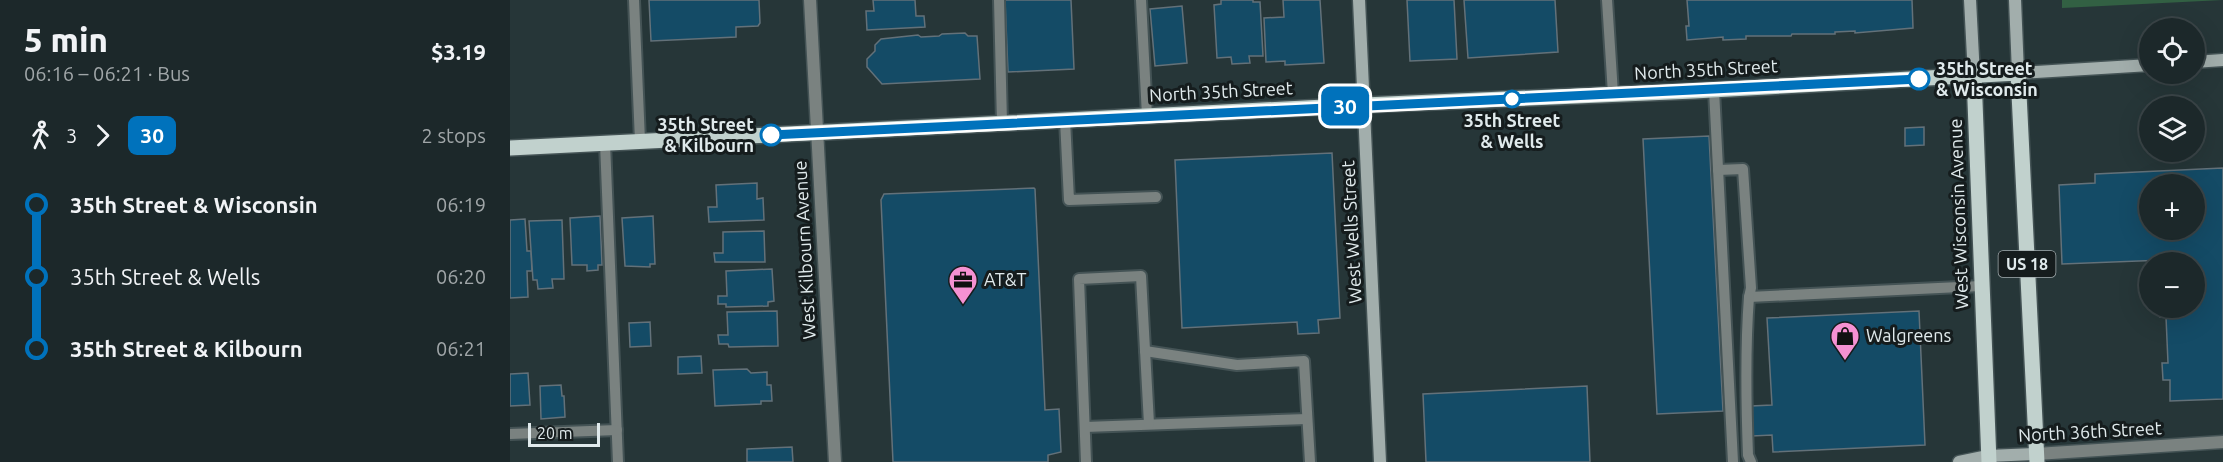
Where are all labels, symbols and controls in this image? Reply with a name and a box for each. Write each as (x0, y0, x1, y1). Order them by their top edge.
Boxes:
map controls (2139, 18, 2205, 318)
button: locate (2139, 18, 2205, 84)
text: 5 min (24, 21, 108, 58)
text: $3.19 (431, 39, 486, 64)
street label: North 35th Street (1634, 55, 1778, 83)
place label: 35th Street & Wisconsin (1936, 58, 2038, 99)
text: 06:16 – 06:21 · Bus (24, 62, 190, 85)
marker: 35th Street & Wisconsin (1908, 68, 1930, 90)
street label: North 35th Street (1149, 77, 1293, 105)
line badge: 30 (1318, 86, 1372, 126)
marker: 35th Street & Wells (1503, 90, 1521, 108)
text: 30 (1333, 94, 1357, 118)
button: layers (2139, 96, 2205, 162)
place label: 35th Street & Wells (1464, 110, 1561, 151)
place label: 35th Street & Kilbourn (657, 114, 754, 155)
street label: West Wisconsin Avenue (1945, 118, 1971, 310)
icon: walk (24, 119, 57, 152)
icon: forward (86, 119, 119, 152)
text: 30 (140, 123, 164, 147)
text: 3 (66, 124, 77, 147)
text: 2 stops (422, 124, 486, 147)
marker: 35th Street & Kilbourn (760, 124, 782, 146)
street label: West Kilbourn Avenue (789, 160, 819, 340)
street label: West Wells Street (1337, 160, 1365, 304)
button: + (2139, 174, 2205, 240)
text: 35th Street & Wisconsin (70, 192, 318, 217)
text: 06:19 (436, 193, 486, 216)
road number: US 18 (1998, 251, 2056, 277)
button: − (2139, 252, 2205, 318)
text: 35th Street & Wells (70, 264, 260, 289)
office icon: AT&T (947, 264, 979, 306)
text: 06:20 (436, 265, 486, 288)
place label: AT&T (984, 269, 1027, 289)
shop icon: Walgreens (1829, 320, 1861, 362)
place label: Walgreens (1866, 325, 1952, 345)
text: 35th Street & Kilbourn (70, 336, 303, 361)
text: 06:21 (436, 337, 486, 360)
street label: North 36th Street (2018, 417, 2162, 445)
scale bar (528, 420, 600, 448)
text: 20 m (537, 424, 573, 442)

